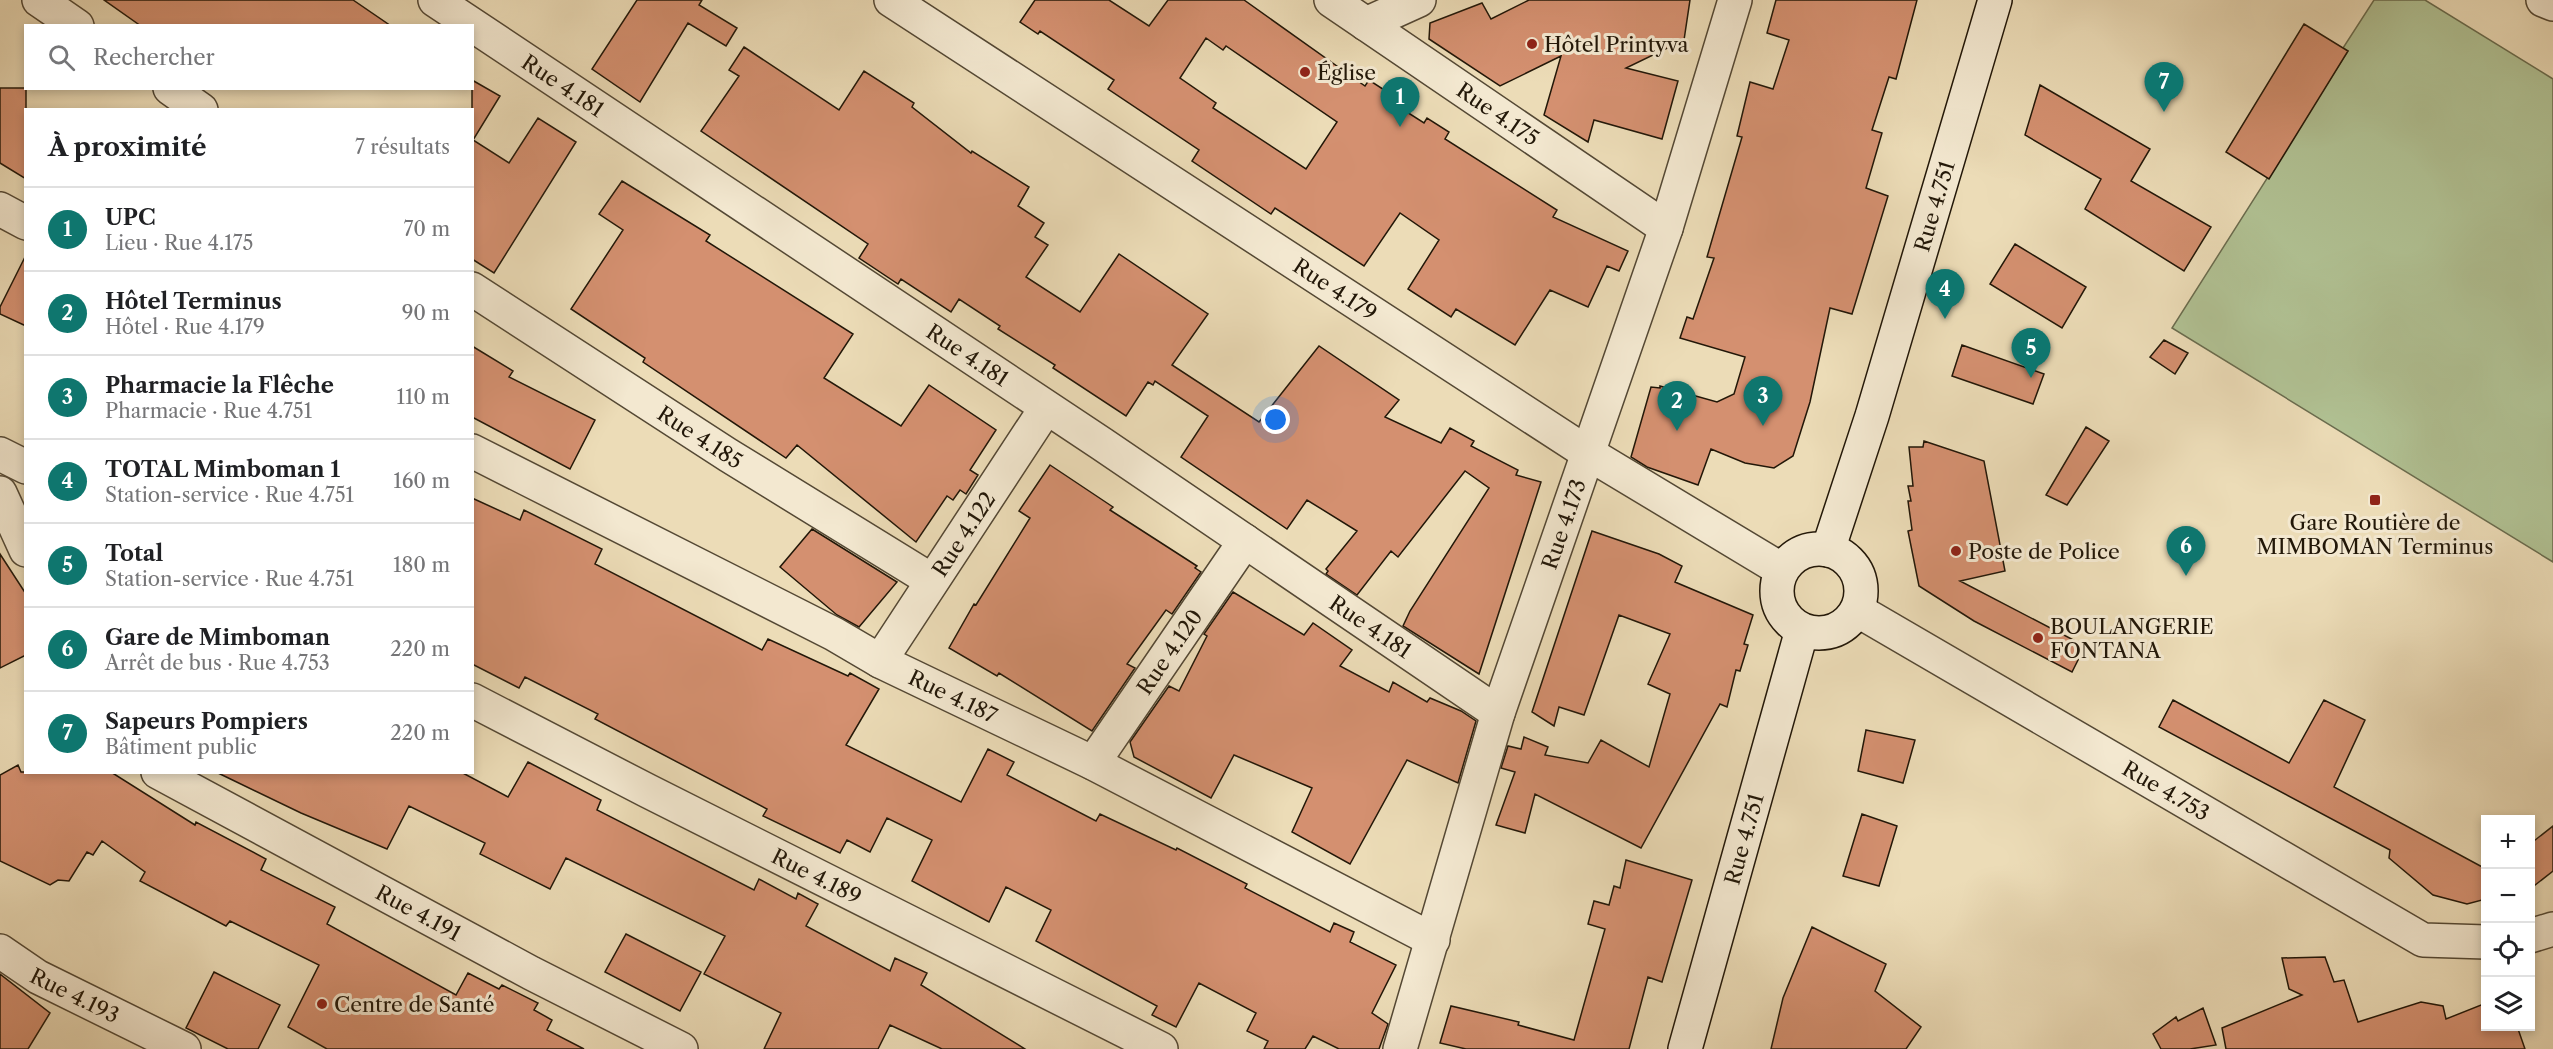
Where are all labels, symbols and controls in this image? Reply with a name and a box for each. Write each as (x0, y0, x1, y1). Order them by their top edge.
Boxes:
search box (24, 24, 474, 90)
place label: Hôtel Printyva (1544, 32, 1690, 57)
marker: Hôtel Printyva (1525, 37, 1539, 51)
icon: search (45, 41, 78, 74)
text: Rechercher (93, 44, 215, 71)
street label: Rue 4.181 (517, 49, 609, 122)
place label: Église (1317, 60, 1376, 85)
pin: 7 (2144, 63, 2184, 112)
marker: Église (1298, 65, 1312, 79)
street label: Rue 4.175 (1452, 77, 1544, 150)
pin: 1 (1380, 78, 1420, 127)
text: À proximité (48, 131, 207, 163)
text: 7 résultats (355, 135, 450, 159)
street label: Rue 4.751 (1909, 157, 1959, 254)
text: UPC (105, 204, 156, 231)
text: 1 (63, 217, 72, 241)
text: 70 m (404, 217, 450, 241)
text: Lieu · Rue 4.175 (105, 231, 253, 255)
street label: Rue 4.179 (1289, 253, 1382, 325)
pin: 4 (1926, 270, 1964, 319)
text: Hôtel Terminus (105, 288, 282, 315)
text: 2 (62, 301, 73, 325)
text: 90 m (402, 301, 450, 325)
text: Hôtel · Rue 4.179 (105, 315, 265, 339)
street label: Rue 4.181 (922, 318, 1014, 391)
pin: 5 (2012, 328, 2050, 378)
text: Pharmacie la Flêche (105, 372, 334, 399)
pin: 3 (1744, 376, 1782, 426)
pin: 2 (1658, 382, 1696, 431)
text: 3 (62, 385, 73, 409)
text: 110 m (397, 385, 450, 409)
text: Pharmacie · Rue 4.751 (105, 399, 312, 423)
street label: Rue 4.185 (653, 400, 747, 473)
your location (1261, 405, 1290, 434)
text: TOTAL Mimboman 1 (105, 456, 340, 483)
text: 4 (62, 469, 73, 493)
text: 160 m (393, 469, 450, 493)
street label: Rue 4.173 (1536, 475, 1591, 573)
text: Station-service · Rue 4.751 (105, 483, 354, 507)
street label: Rue 4.122 (927, 487, 1000, 581)
marker: Gare Routière de MIMBOMAN Terminus (2368, 493, 2382, 507)
place label: Gare Routière de MIMBOMAN Terminus (2257, 510, 2493, 559)
pin: 6 (2166, 526, 2206, 576)
place label: Poste de Police (1968, 539, 2120, 564)
text: Total (105, 540, 163, 567)
marker: Poste de Police (1949, 544, 1963, 558)
text: 5 (62, 553, 73, 577)
text: 180 m (393, 553, 450, 577)
text: Station-service · Rue 4.751 (105, 567, 354, 591)
street label: Rue 4.181 (1325, 590, 1416, 663)
street label: Rue 4.120 (1131, 604, 1207, 699)
place label: BOULANGERIE FONTANA (2050, 614, 2214, 663)
text: Gare de Mimboman (105, 624, 330, 651)
marker: BOULANGERIE FONTANA (2031, 631, 2045, 645)
text: 6 (62, 637, 73, 661)
text: 220 m (390, 637, 450, 661)
text: Arrêt de bus · Rue 4.753 (105, 651, 330, 675)
street label: Rue 4.187 (905, 664, 1002, 728)
text: Sapeurs Pompiers (105, 708, 308, 735)
text: 7 (62, 721, 73, 745)
text: 220 m (390, 721, 450, 745)
text: Bâtiment public (105, 735, 257, 759)
street label: Rue 4.753 (2118, 755, 2214, 825)
street label: Rue 4.751 (1719, 790, 1768, 887)
map controls (2481, 815, 2535, 1031)
button: + (2481, 815, 2535, 869)
street label: Rue 4.189 (768, 843, 866, 909)
button: − (2481, 869, 2535, 923)
street label: Rue 4.191 (372, 879, 466, 946)
button: locate (2481, 923, 2535, 977)
street label: Rue 4.193 (26, 963, 123, 1028)
button: layers (2481, 977, 2535, 1031)
place label: Centre de Santé (334, 992, 494, 1017)
marker: Centre de Santé (315, 997, 329, 1011)

